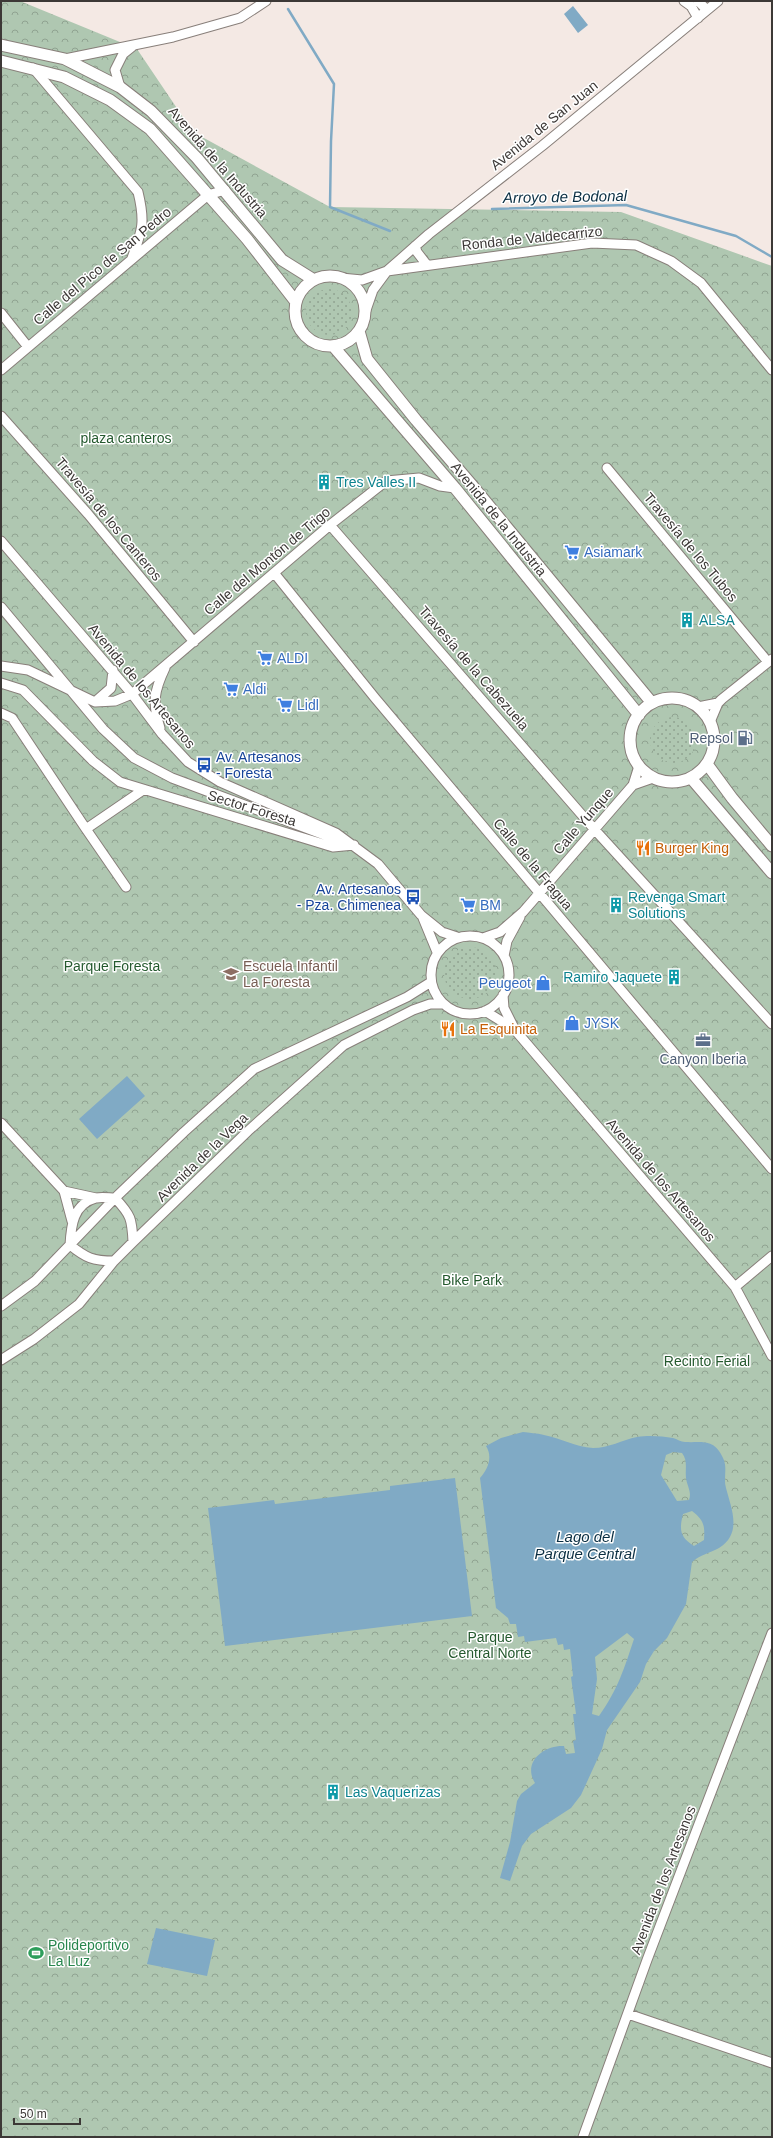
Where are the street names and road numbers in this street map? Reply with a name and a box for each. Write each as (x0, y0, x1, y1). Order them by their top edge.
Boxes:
street label: Avenida de San Juan (487, 77, 601, 173)
street label: Avenida de la Industria (165, 103, 271, 221)
street label: Calle del Pico de San Pedro (30, 203, 174, 328)
street label: Ronda de Valdecarrizo (461, 223, 603, 253)
street label: Travesía de los Canteros (53, 454, 165, 584)
street label: Avenida de la Industria (448, 459, 550, 579)
street label: Travesía de los Tubos (641, 489, 741, 605)
street label: Calle del Montón de Trigo (201, 503, 333, 618)
street label: Travesía de la Cabezuela (416, 603, 532, 733)
street label: Avenida de los Artesanos (85, 620, 199, 752)
street label: Calle Yunque (550, 784, 616, 858)
street label: Sector Foresta (206, 787, 298, 829)
street label: Calle de la Fragua (490, 815, 576, 913)
street label: Avenida de la Vega (153, 1109, 251, 1205)
street label: Avenida de los Artesanos (603, 1115, 719, 1245)
street label: Avenida de los Artesanos (627, 1803, 699, 1957)

